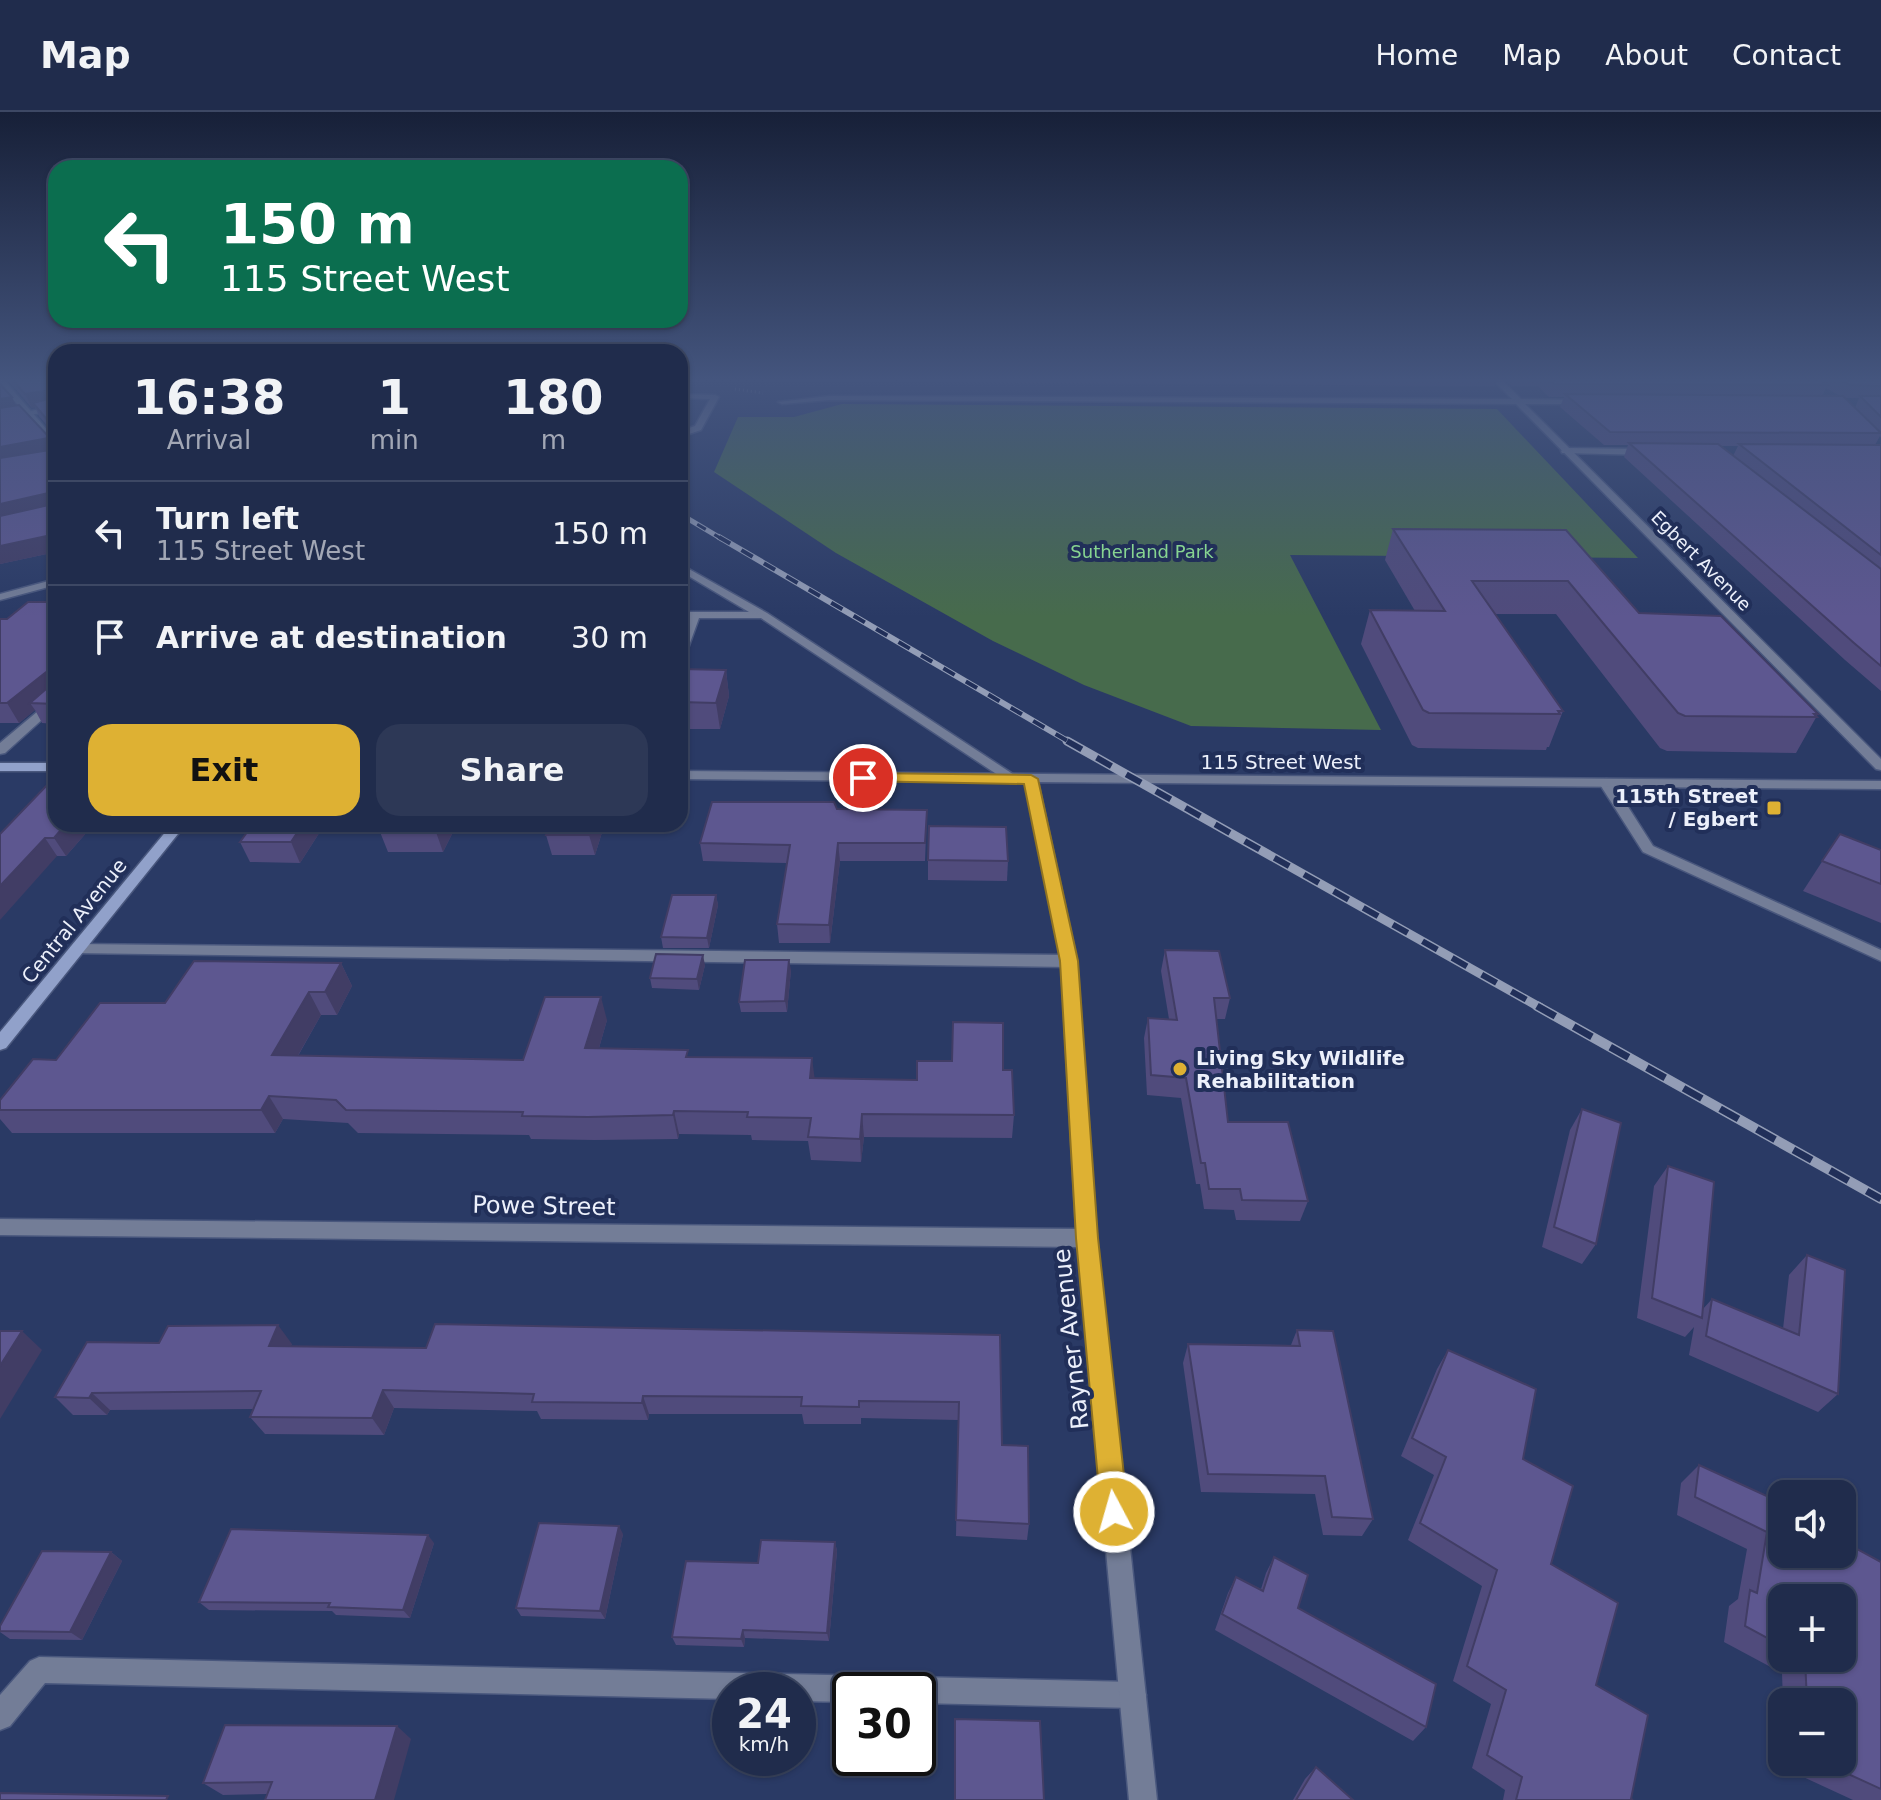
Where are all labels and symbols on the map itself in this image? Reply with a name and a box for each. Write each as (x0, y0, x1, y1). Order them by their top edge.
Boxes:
street label: Egbert Avenue (1647, 506, 1756, 615)
park label: Sutherland Park (1070, 541, 1214, 562)
pin (829, 744, 897, 812)
street label: 115 Street West (1201, 750, 1362, 774)
place label: 115th Street / Egbert (1615, 784, 1758, 831)
marker: 115th Street / Egbert (1765, 799, 1783, 817)
street label: Central Avenue (16, 854, 132, 988)
place label: Living Sky Wildlife Rehabilitation (1196, 1046, 1405, 1093)
marker: Living Sky Wildlife Rehabilitation (1171, 1060, 1189, 1078)
street label: Powe Street (472, 1191, 616, 1221)
street label: Rayner Avenue (1048, 1247, 1094, 1431)
position arrow (1072, 1470, 1156, 1554)
speed limit sign: 30 (832, 1672, 936, 1776)

